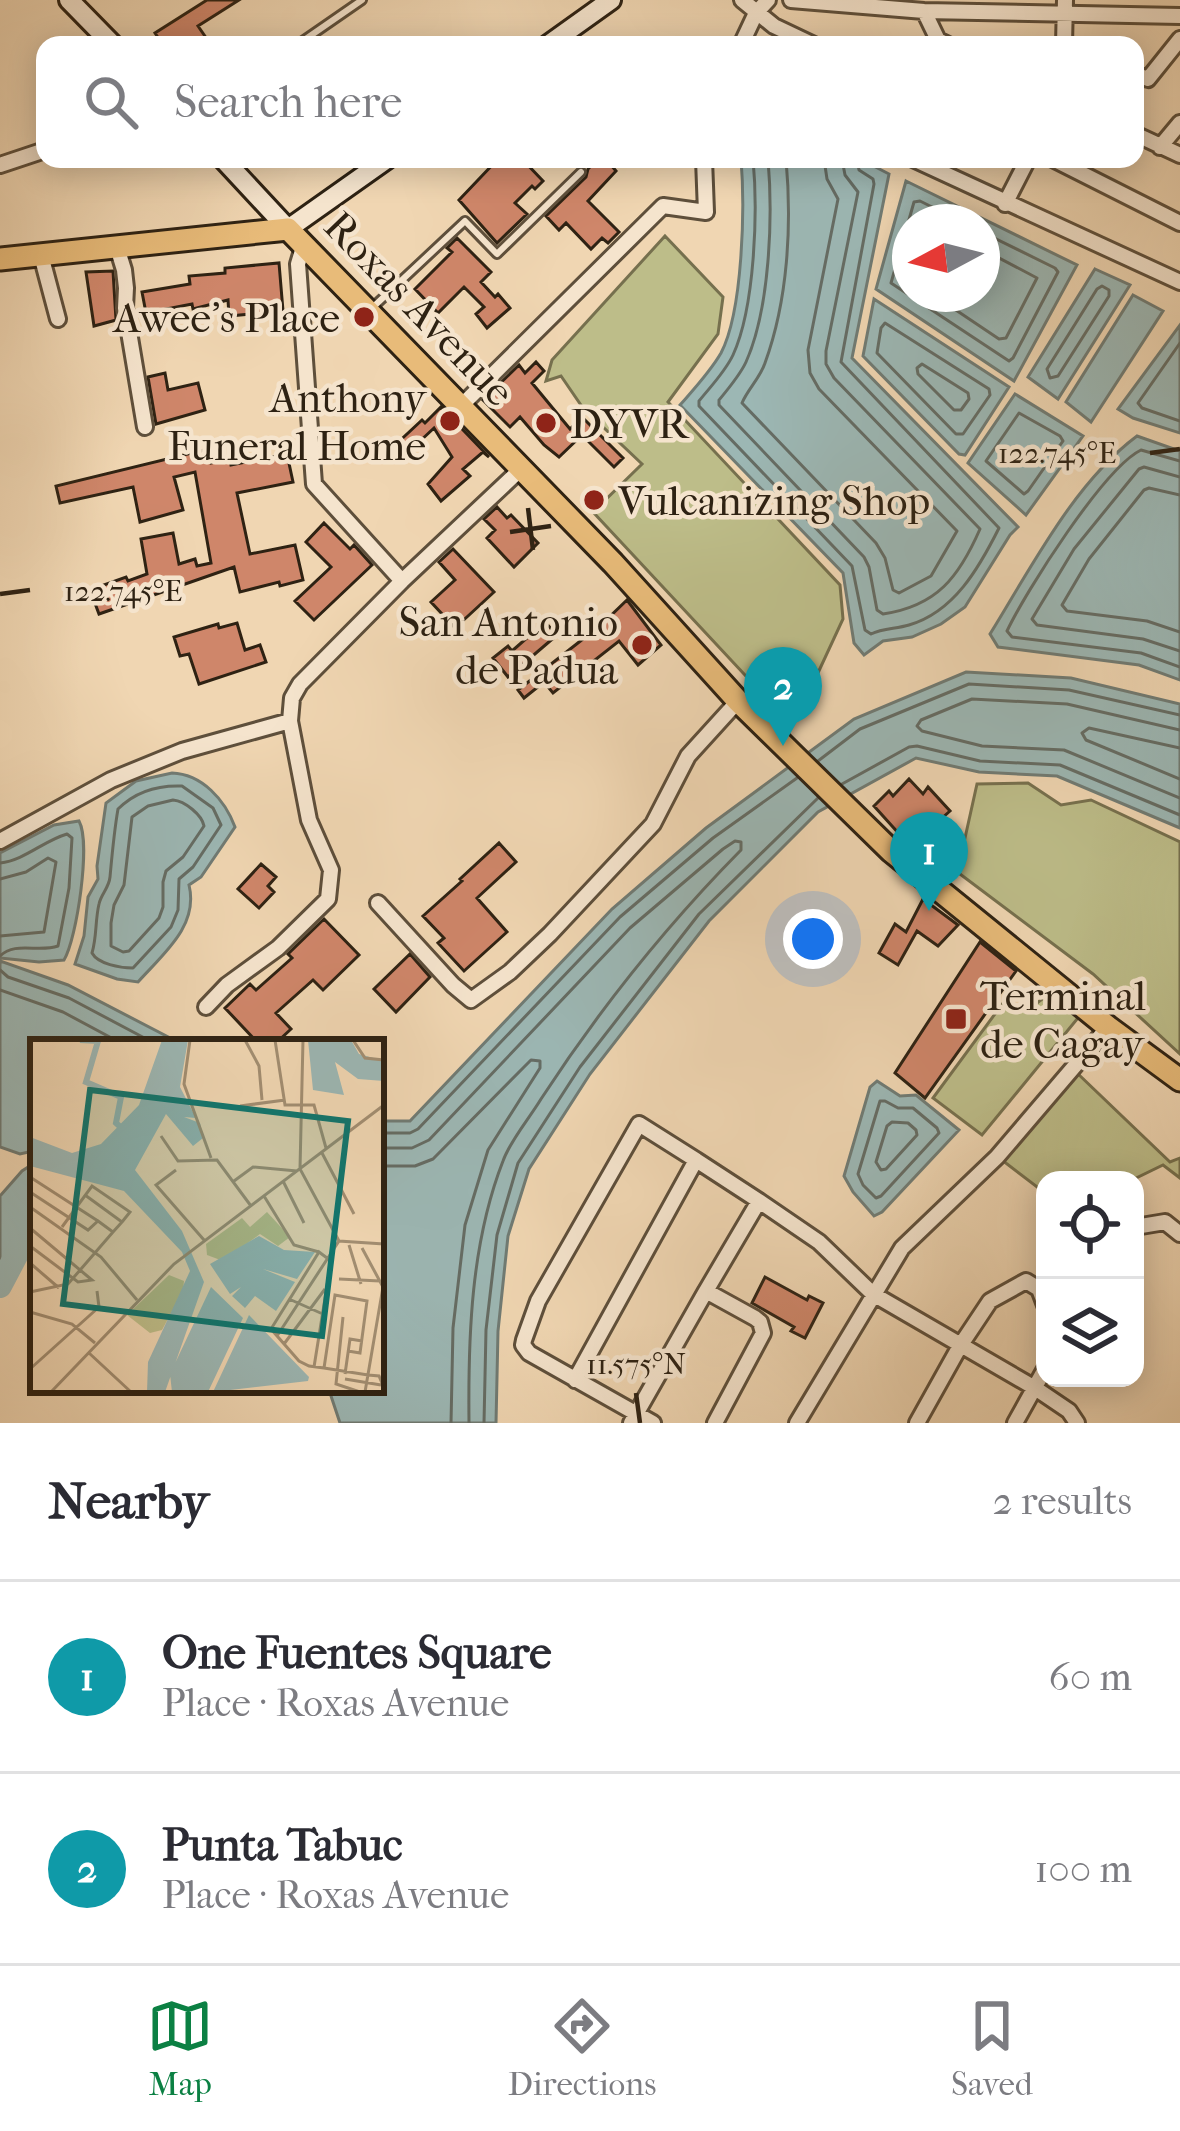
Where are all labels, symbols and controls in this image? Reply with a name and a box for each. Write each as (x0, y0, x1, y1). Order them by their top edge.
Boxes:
search box (36, 36, 1144, 168)
icon: search (78, 69, 144, 135)
text: Search here (174, 76, 402, 129)
street label: Roxas Avenue (314, 201, 524, 417)
north arrow (892, 204, 1000, 312)
place label: Awee's Place (111, 294, 340, 343)
marker: Awee's Place (351, 304, 377, 330)
place label: Anthony Funeral Home (168, 374, 428, 471)
place label: DYVR (570, 400, 690, 449)
marker: Anthony Funeral Home (437, 408, 463, 434)
marker: DYVR (533, 410, 559, 436)
text: 122.745°E (998, 436, 1116, 471)
place label: Vulcanizing Shop (617, 477, 930, 526)
marker: Vulcanizing Shop (581, 487, 607, 513)
text: 122.745°E (64, 574, 182, 609)
place label: San Antonio de Padua (398, 598, 619, 695)
marker: San Antonio de Padua (629, 632, 655, 658)
pin: 2 (744, 647, 822, 746)
pin: 1 (890, 812, 968, 911)
your location (783, 909, 843, 969)
place label: Terminal de Cagay (980, 972, 1146, 1069)
marker: Terminal de Cagay (943, 1006, 969, 1032)
inset map (30, 1039, 384, 1393)
map controls (1036, 1171, 1144, 1387)
button: locate (1036, 1171, 1144, 1279)
button: layers (1036, 1279, 1144, 1387)
text: 11.575°N (586, 1347, 686, 1382)
text: Nearby (48, 1471, 209, 1531)
text: 2 results (993, 1478, 1132, 1524)
text: One Fuentes Square (162, 1627, 551, 1680)
text: 1 (80, 1654, 94, 1700)
text: 60 m (1049, 1654, 1132, 1700)
text: Place · Roxas Avenue (162, 1680, 509, 1726)
text: Punta Tabuc (162, 1819, 403, 1872)
text: 2 (77, 1846, 97, 1892)
text: 100 m (1034, 1846, 1132, 1892)
text: Place · Roxas Avenue (162, 1872, 509, 1918)
tab: Map (147, 1993, 213, 2104)
tab: Directions (508, 1993, 656, 2104)
tab: Saved (951, 1993, 1033, 2104)

